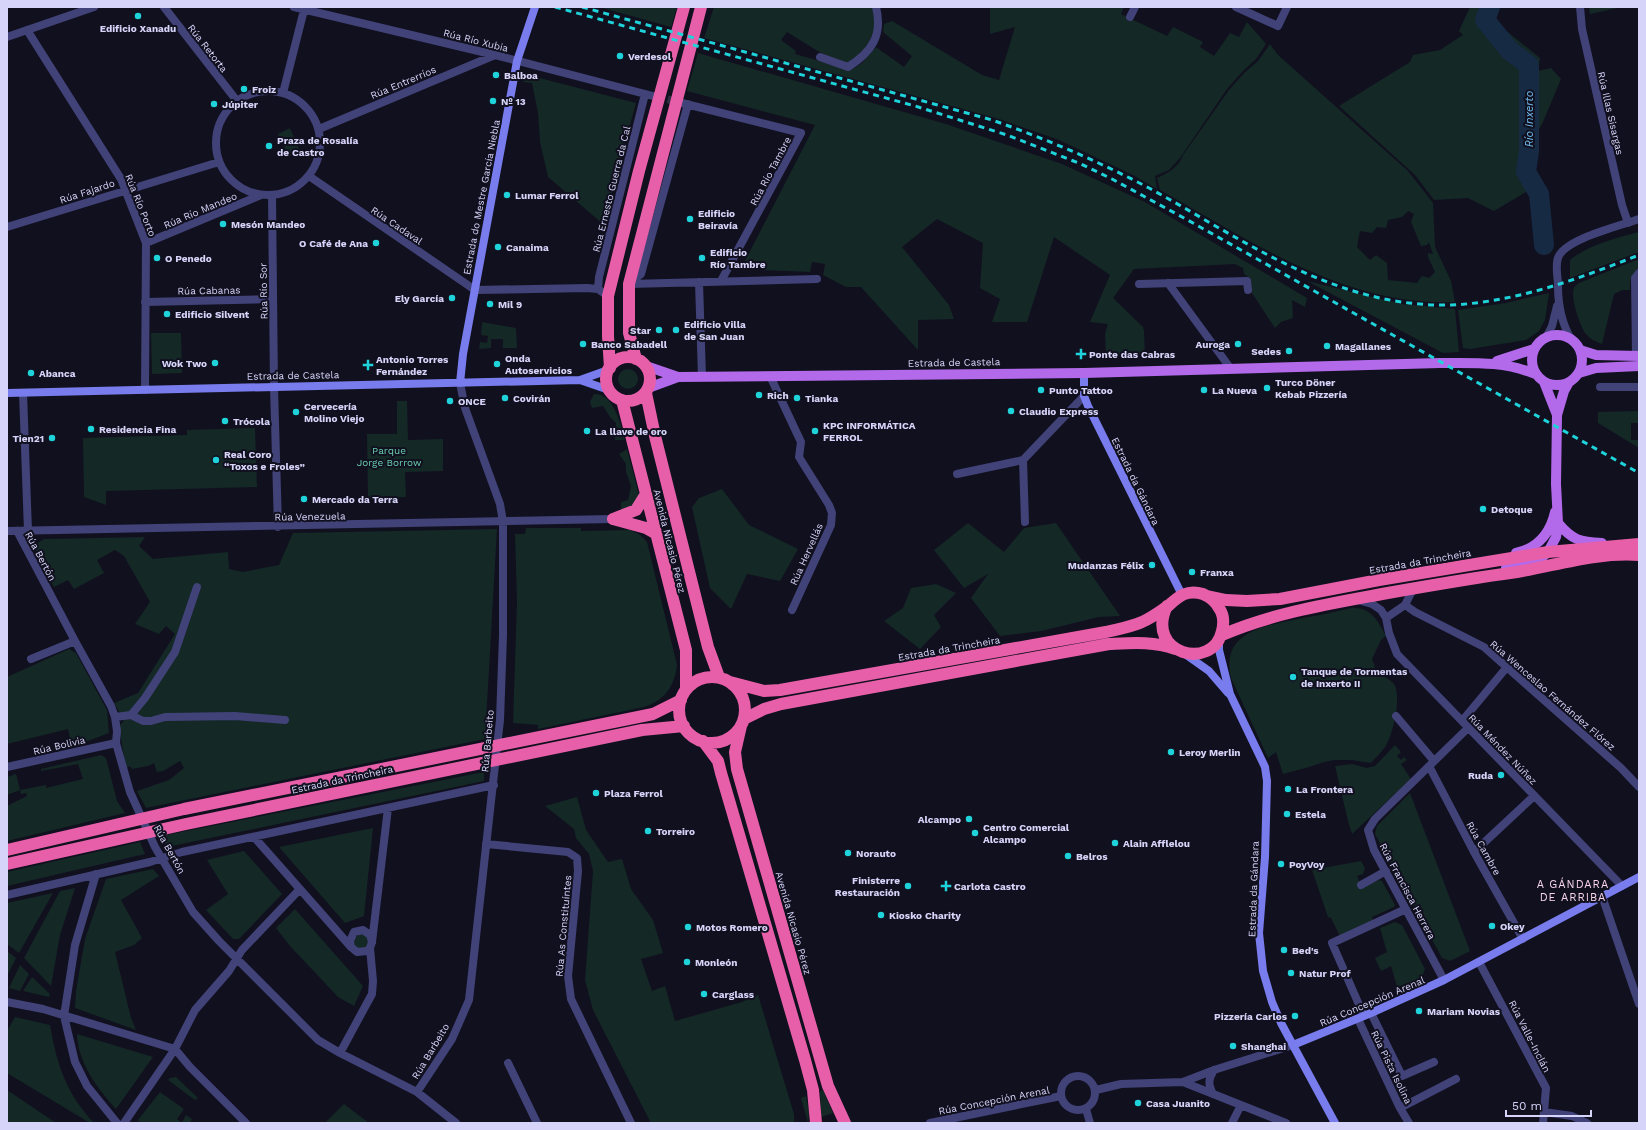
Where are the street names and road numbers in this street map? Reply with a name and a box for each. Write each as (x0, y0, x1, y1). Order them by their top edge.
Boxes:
street label: Rúa Retorta (186, 22, 230, 75)
street label: Rúa Río Xubia (442, 27, 510, 54)
street label: Rúa Entrerríos (369, 64, 438, 101)
street label: Rúa Illas Sisargas (1596, 70, 1625, 156)
street label: Estrada do Mestre García Niebla (461, 118, 502, 276)
street label: Rúa Ernesto Guerra da Cal (590, 125, 632, 253)
street label: Rúa Río Tambre (748, 135, 793, 207)
street label: Rúa Río Porto (123, 172, 158, 238)
street label: Rúa Fajardo (58, 177, 116, 206)
street label: Rúa Río Mandeo (162, 190, 239, 231)
street label: Rúa Cadaval (369, 204, 425, 247)
street label: Rúa Río Sor (258, 263, 269, 319)
street label: Rúa Cabanas (177, 284, 241, 297)
street label: Estrada de Castela (908, 356, 1001, 369)
street label: Estrada de Castela (247, 369, 340, 382)
street label: Estrada da Gándara (1110, 436, 1162, 527)
street label: Avenida Nicasio Pérez (651, 488, 688, 594)
street label: Rúa Venezuela (274, 510, 346, 523)
street label: Rúa Hervellás (788, 522, 825, 587)
street label: Rúa Bertón (23, 530, 58, 583)
street label: Estrada da Trincheira (1368, 547, 1472, 576)
street label: Estrada da Trincheira (897, 634, 1001, 663)
street label: Rúa Wenceslao Fernández Flórez (1488, 638, 1617, 753)
street label: Rúa Barbeito (479, 709, 496, 773)
street label: Rúa Méndez Núñez (1466, 712, 1539, 787)
street label: Rúa Bolivia (32, 734, 87, 757)
street label: Estrada da Trincheira (290, 763, 394, 796)
street label: Rúa Cambre (1464, 820, 1503, 877)
street label: Rúa Bertón (152, 823, 187, 876)
street label: Estrada da Gándara (1246, 840, 1261, 937)
street label: Rúa Francisca Herrera (1377, 841, 1438, 942)
street label: Avenida Nicasio Pérez (774, 870, 814, 976)
street label: Rúa As Constituíntes (554, 875, 573, 977)
street label: Rúa Concepción Arenal (1318, 974, 1426, 1029)
street label: Rúa Valle-Inclán (1507, 998, 1552, 1074)
street label: Rúa Barbeito (410, 1022, 451, 1081)
street label: Rúa Pista Isolina (1369, 1029, 1414, 1106)
street label: Rúa Concepción Arenal (938, 1084, 1051, 1117)

